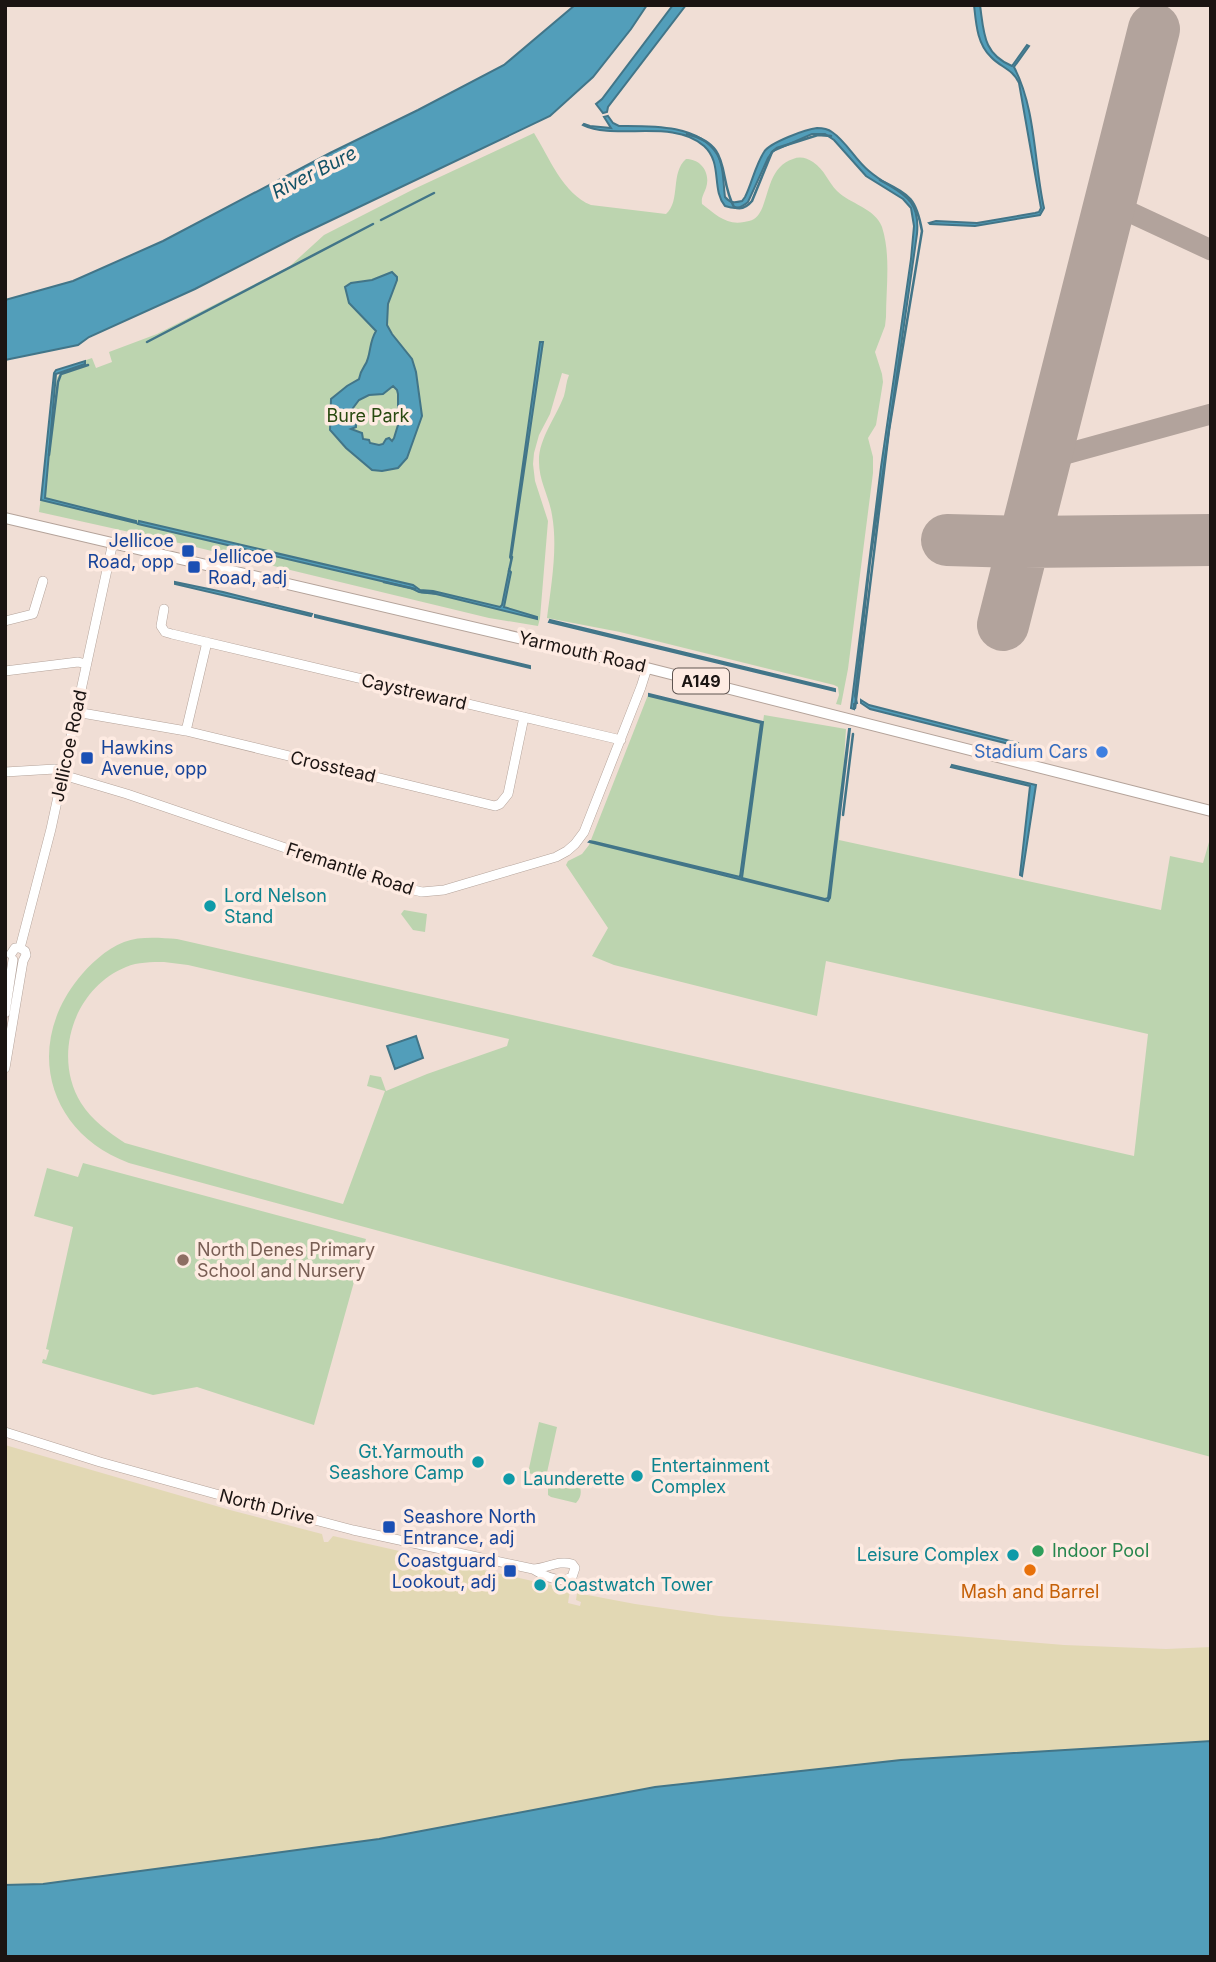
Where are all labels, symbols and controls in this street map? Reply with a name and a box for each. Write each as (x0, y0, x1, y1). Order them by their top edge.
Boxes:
water label: River Bure (268, 141, 360, 204)
park label: Bure Park (327, 405, 410, 426)
place label: Jellicoe Road, opp (87, 530, 174, 572)
marker: Jellicoe Road, opp (180, 543, 196, 559)
place label: Jellicoe Road, adj (208, 546, 287, 588)
marker: Jellicoe Road, adj (186, 559, 202, 575)
street label: Yarmouth Road (516, 627, 648, 676)
road number: A149 (673, 668, 729, 694)
street label: Caystreward (359, 669, 469, 714)
street label: Jellicoe Road (46, 688, 91, 804)
place label: Hawkins Avenue, opp (101, 737, 207, 779)
place label: Stadium Cars (974, 741, 1088, 762)
marker: Stadium Cars (1094, 744, 1110, 760)
street label: Crosstead (288, 747, 378, 787)
marker: Hawkins Avenue, opp (79, 750, 95, 766)
street label: Fremantle Road (284, 838, 417, 899)
place label: Lord Nelson Stand (224, 885, 327, 927)
marker: Lord Nelson Stand (202, 898, 218, 914)
place label: North Denes Primary School and Nursery (197, 1239, 375, 1281)
marker: North Denes Primary School and Nursery (175, 1252, 191, 1268)
place label: Gt.Yarmouth Seashore Camp (329, 1441, 464, 1483)
marker: Gt.Yarmouth Seashore Camp (470, 1454, 486, 1470)
place label: Entertainment Complex (651, 1455, 770, 1497)
place label: Launderette (523, 1468, 625, 1489)
marker: Entertainment Complex (629, 1468, 645, 1484)
marker: Launderette (501, 1471, 517, 1487)
street label: North Drive (217, 1485, 317, 1529)
place label: Seashore North Entrance, adj (403, 1506, 536, 1548)
marker: Seashore North Entrance, adj (381, 1519, 397, 1535)
place label: Indoor Pool (1052, 1540, 1149, 1561)
marker: Indoor Pool (1030, 1543, 1046, 1559)
place label: Leisure Complex (857, 1544, 999, 1565)
marker: Leisure Complex (1005, 1547, 1021, 1563)
place label: Coastguard Lookout, adj (392, 1550, 496, 1592)
marker: Mash and Barrel (1022, 1562, 1038, 1578)
marker: Coastguard Lookout, adj (502, 1563, 518, 1579)
place label: Coastwatch Tower (554, 1574, 713, 1595)
marker: Coastwatch Tower (532, 1577, 548, 1593)
place label: Mash and Barrel (961, 1581, 1099, 1602)

